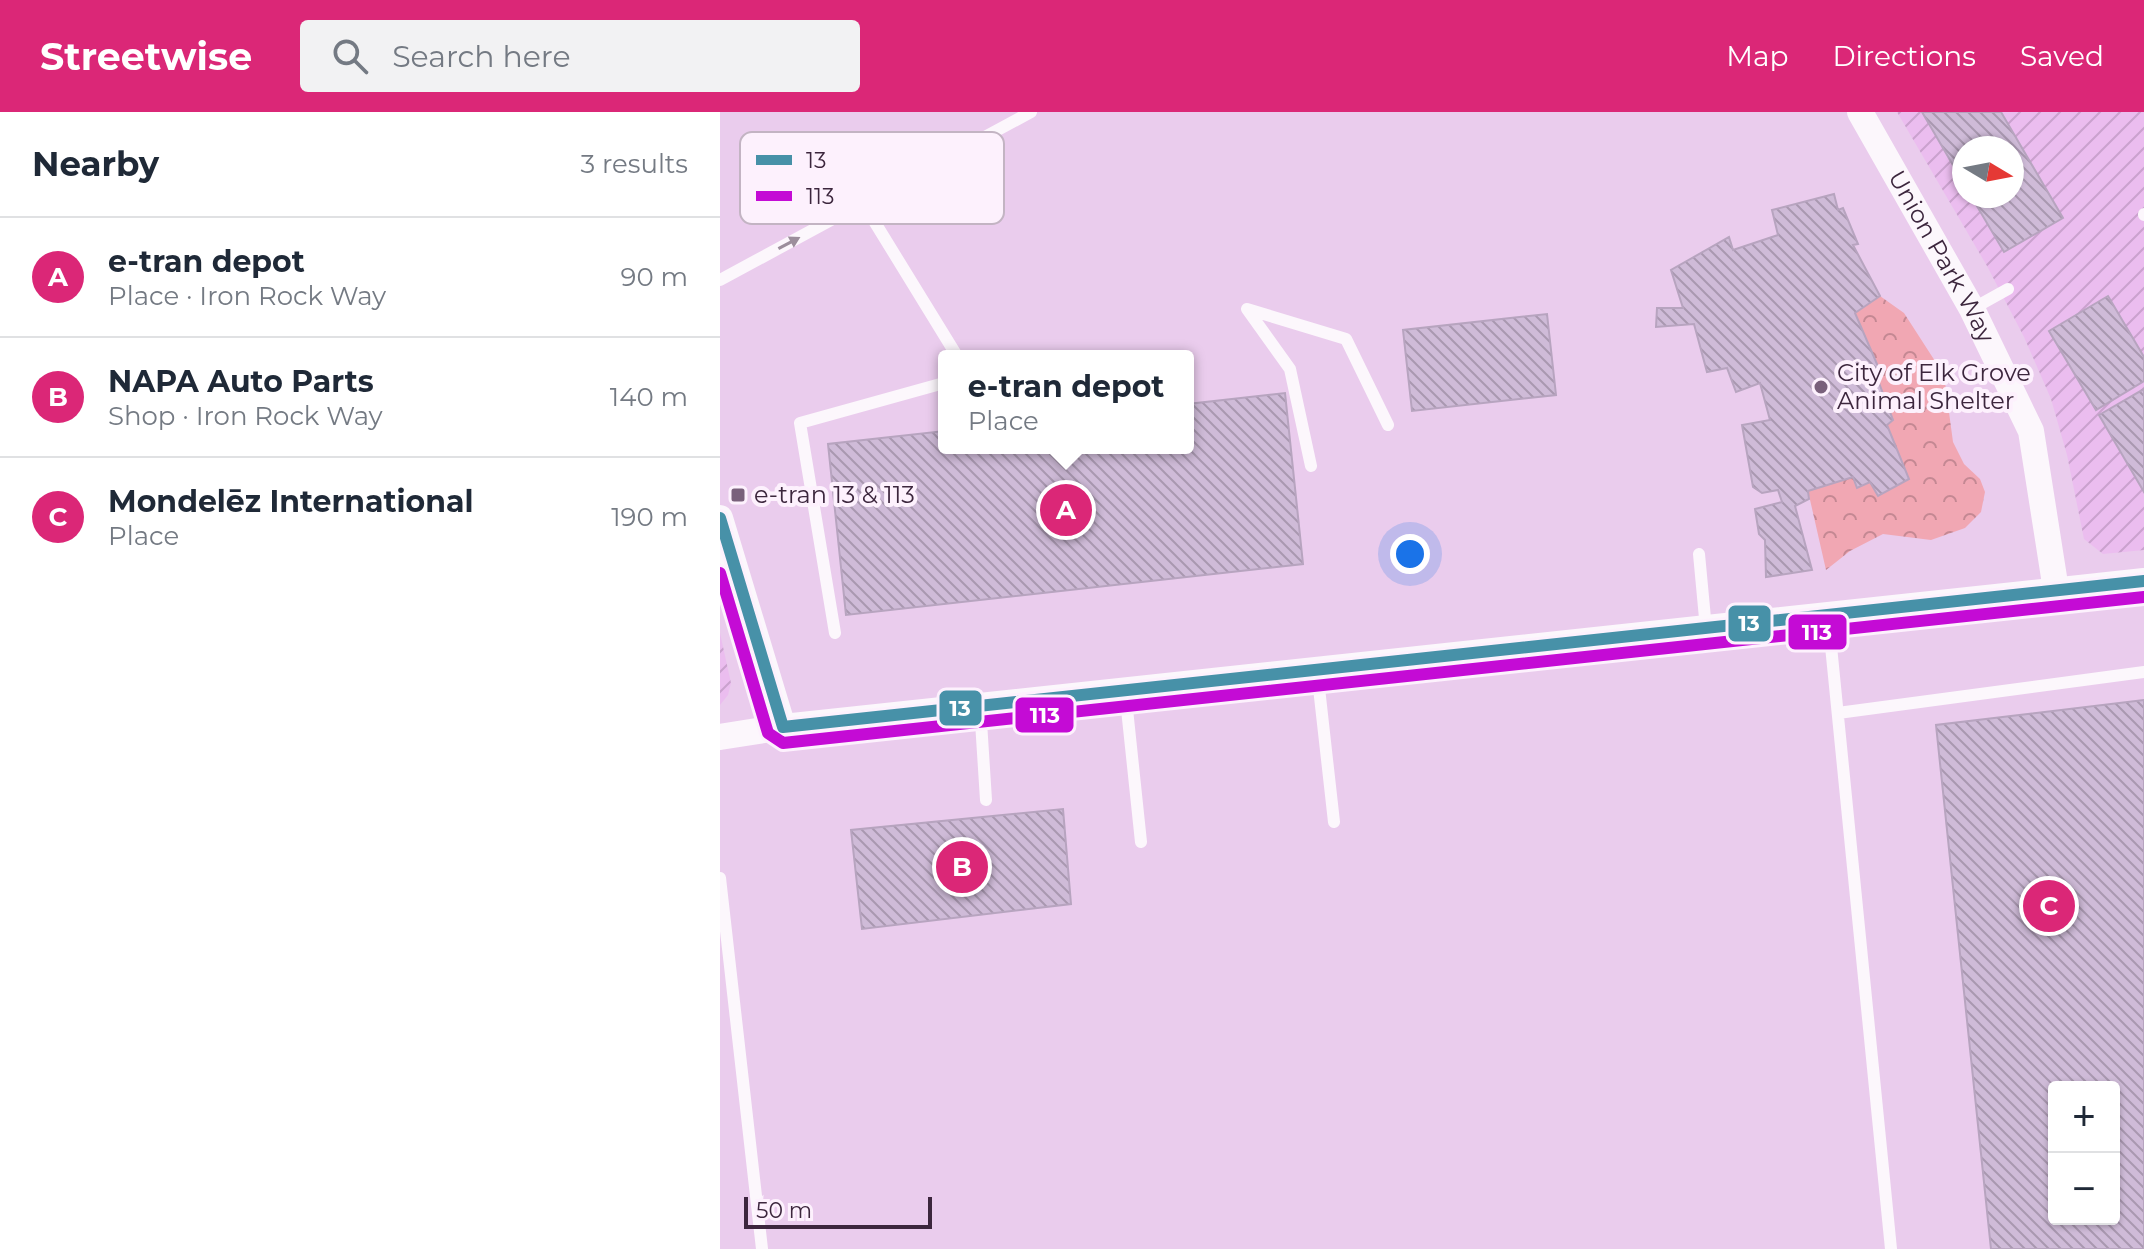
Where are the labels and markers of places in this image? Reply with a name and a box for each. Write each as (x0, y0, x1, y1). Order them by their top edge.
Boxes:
place label: City of Elk Grove Animal Shelter (1837, 358, 2031, 415)
marker: City of Elk Grove Animal Shelter (1812, 378, 1830, 396)
place label: e-tran 13 & 113 (754, 480, 915, 509)
pin: A (1040, 480, 1092, 540)
marker: e-tran 13 & 113 (729, 486, 747, 504)
pin: B (936, 837, 988, 897)
pin: C (2023, 876, 2075, 936)

